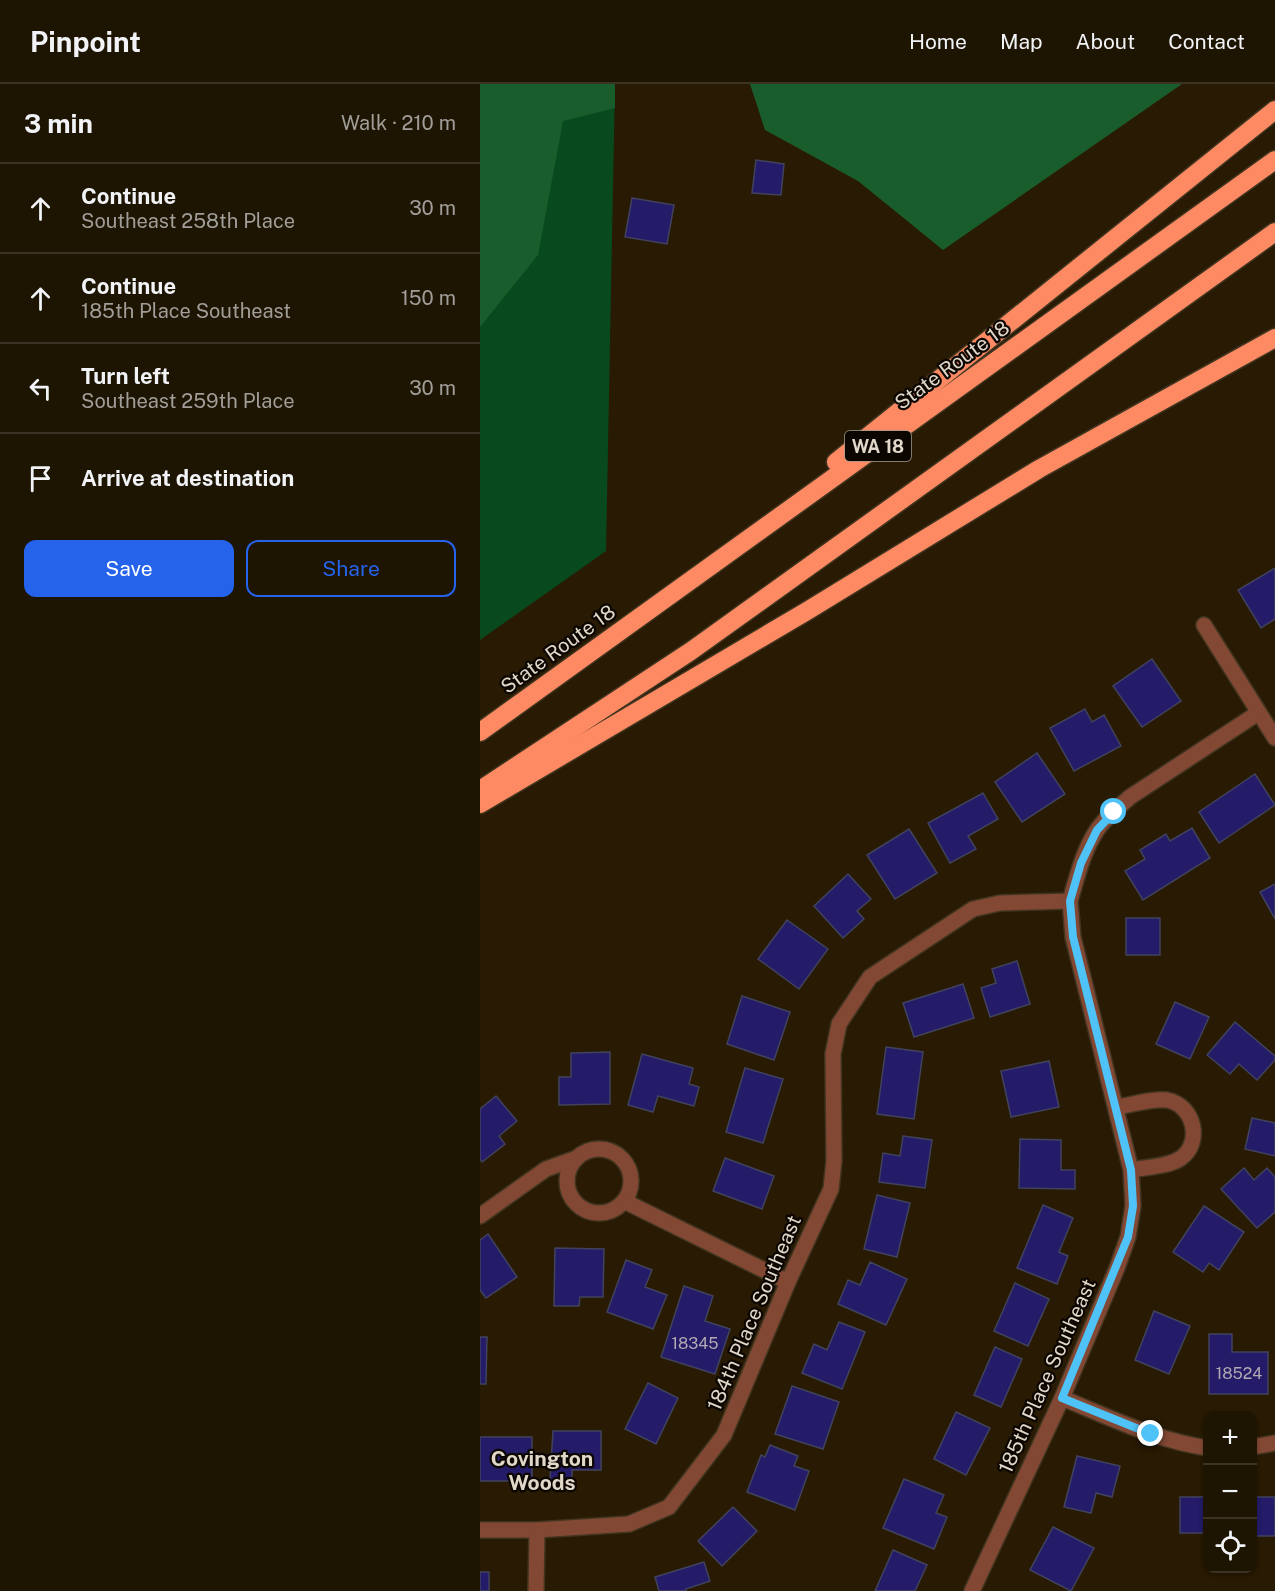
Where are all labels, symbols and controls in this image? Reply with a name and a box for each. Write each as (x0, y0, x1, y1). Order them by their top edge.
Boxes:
text: Pinpoint (30, 25, 141, 58)
text: Home (909, 29, 967, 54)
text: Map (1000, 29, 1043, 54)
text: About (1076, 29, 1135, 54)
text: Contact (1168, 29, 1245, 54)
text: 3 min (24, 108, 93, 139)
text: Walk · 210 m (341, 111, 456, 135)
text: Continue (81, 183, 176, 209)
icon: ahead (24, 192, 57, 225)
text: 30 m (409, 196, 456, 220)
text: Southeast 258th Place (81, 209, 295, 233)
text: Continue (81, 273, 176, 299)
icon: ahead (24, 282, 57, 315)
text: 150 m (401, 286, 456, 310)
text: 185th Place Southeast (81, 299, 291, 323)
street label: State Route 18 (890, 315, 1014, 415)
text: Turn left (81, 363, 170, 389)
icon: left (24, 372, 57, 405)
text: 30 m (409, 376, 456, 400)
text: Southeast 259th Place (81, 389, 295, 413)
road number: WA 18 (845, 431, 911, 461)
icon: arrive (24, 462, 57, 495)
text: Arrive at destination (81, 465, 294, 491)
button: Save (24, 540, 234, 597)
button: Share (246, 540, 456, 597)
street label: State Route 18 (496, 599, 620, 699)
route start (1100, 798, 1126, 824)
street label: 184th Place Southeast (702, 1212, 806, 1414)
street label: 185th Place Southeast (993, 1275, 1101, 1477)
house number: 18345 (672, 1334, 719, 1353)
house number: 18524 (1216, 1364, 1262, 1383)
map controls (1203, 1411, 1257, 1573)
button: + (1203, 1411, 1257, 1465)
route end (1137, 1420, 1163, 1446)
district label: Covington Woods (491, 1446, 593, 1495)
button: − (1203, 1465, 1257, 1519)
button: locate (1203, 1519, 1257, 1573)

